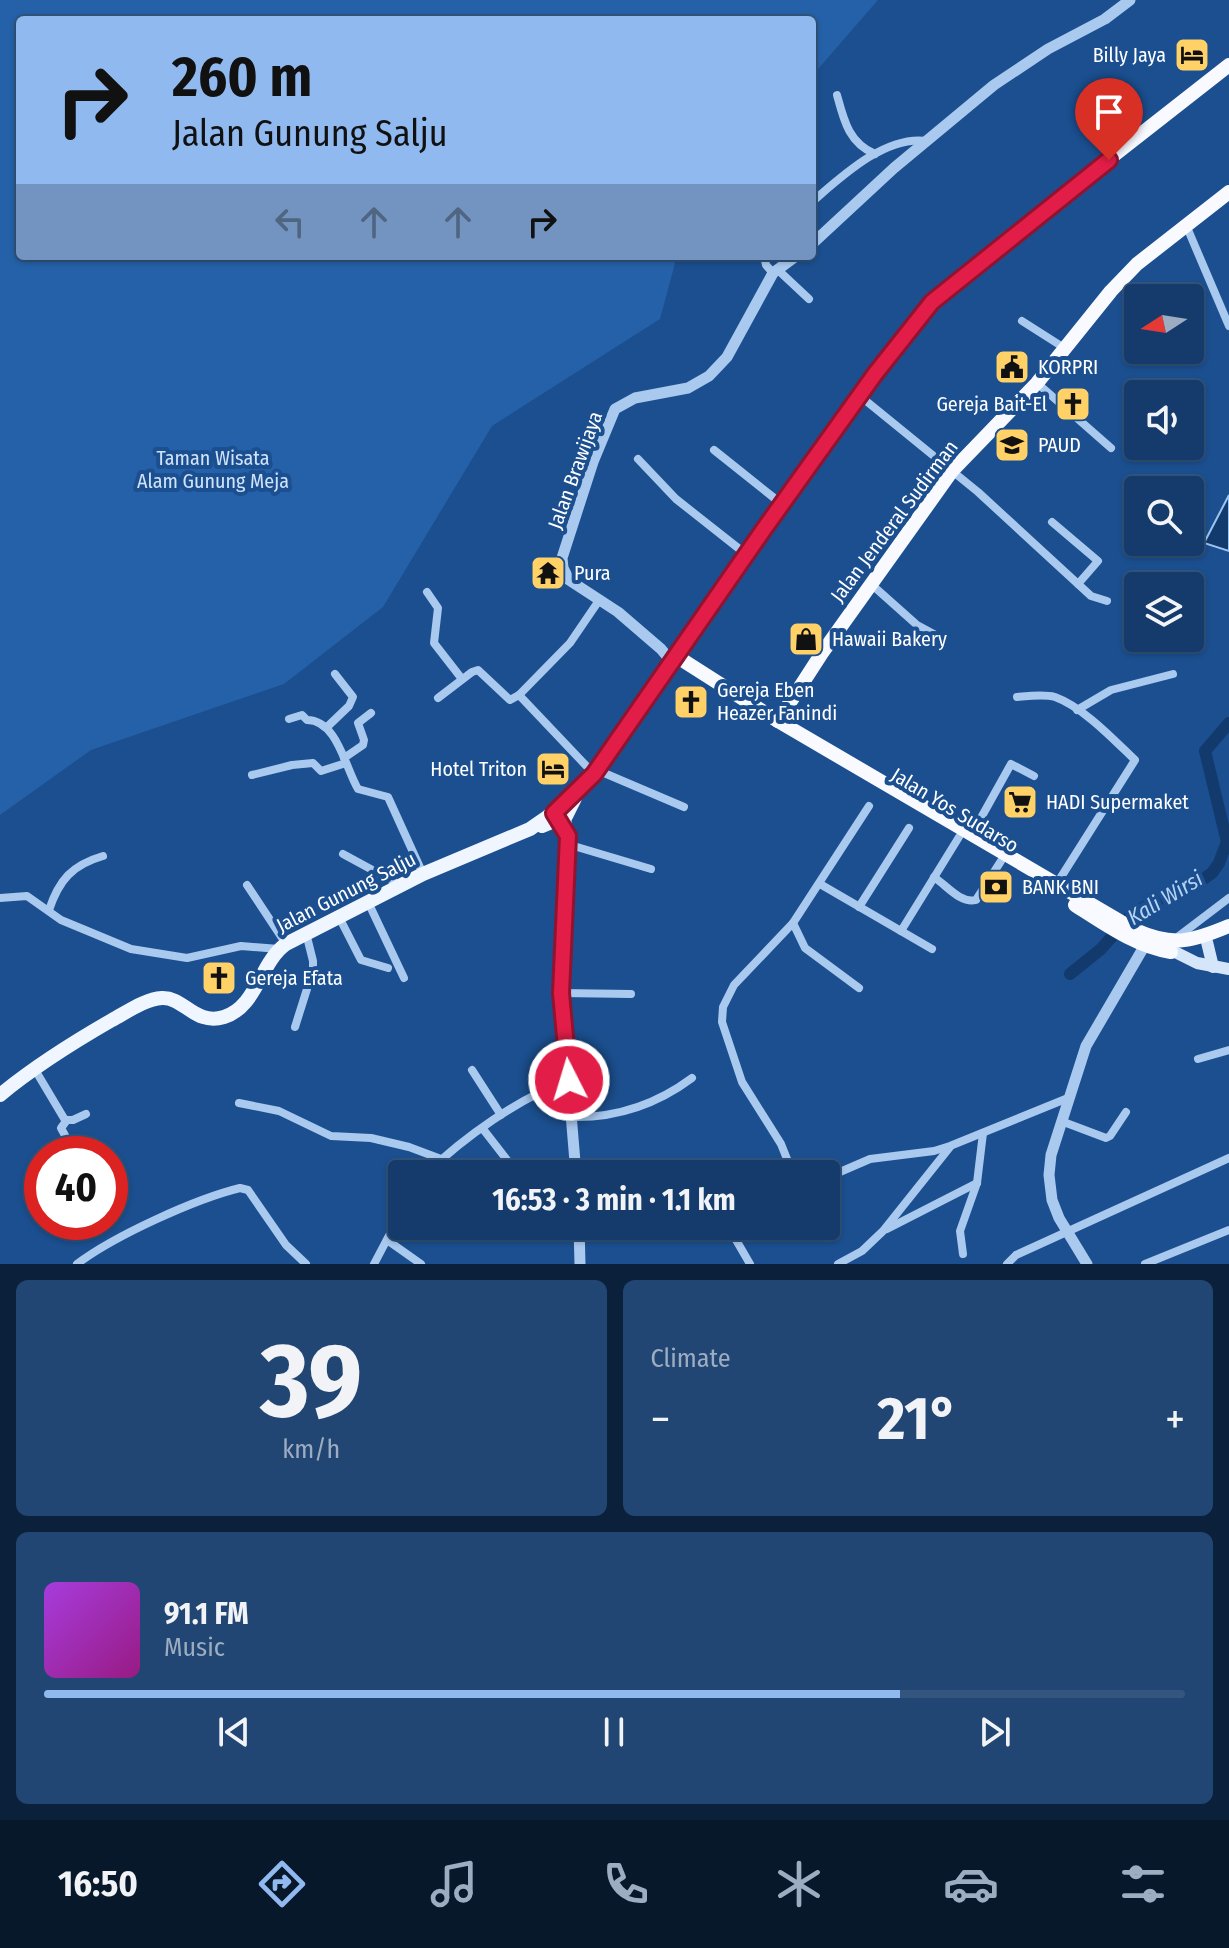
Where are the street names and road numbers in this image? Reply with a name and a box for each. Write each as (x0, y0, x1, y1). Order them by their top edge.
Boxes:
street label: Jalan Brawijaya (543, 408, 607, 532)
street label: Jalan Jenderal Sudirman (825, 435, 963, 607)
street label: Jalan Yos Sudarso (887, 763, 1023, 857)
street label: Jalan Gunung Salju (272, 847, 420, 937)

